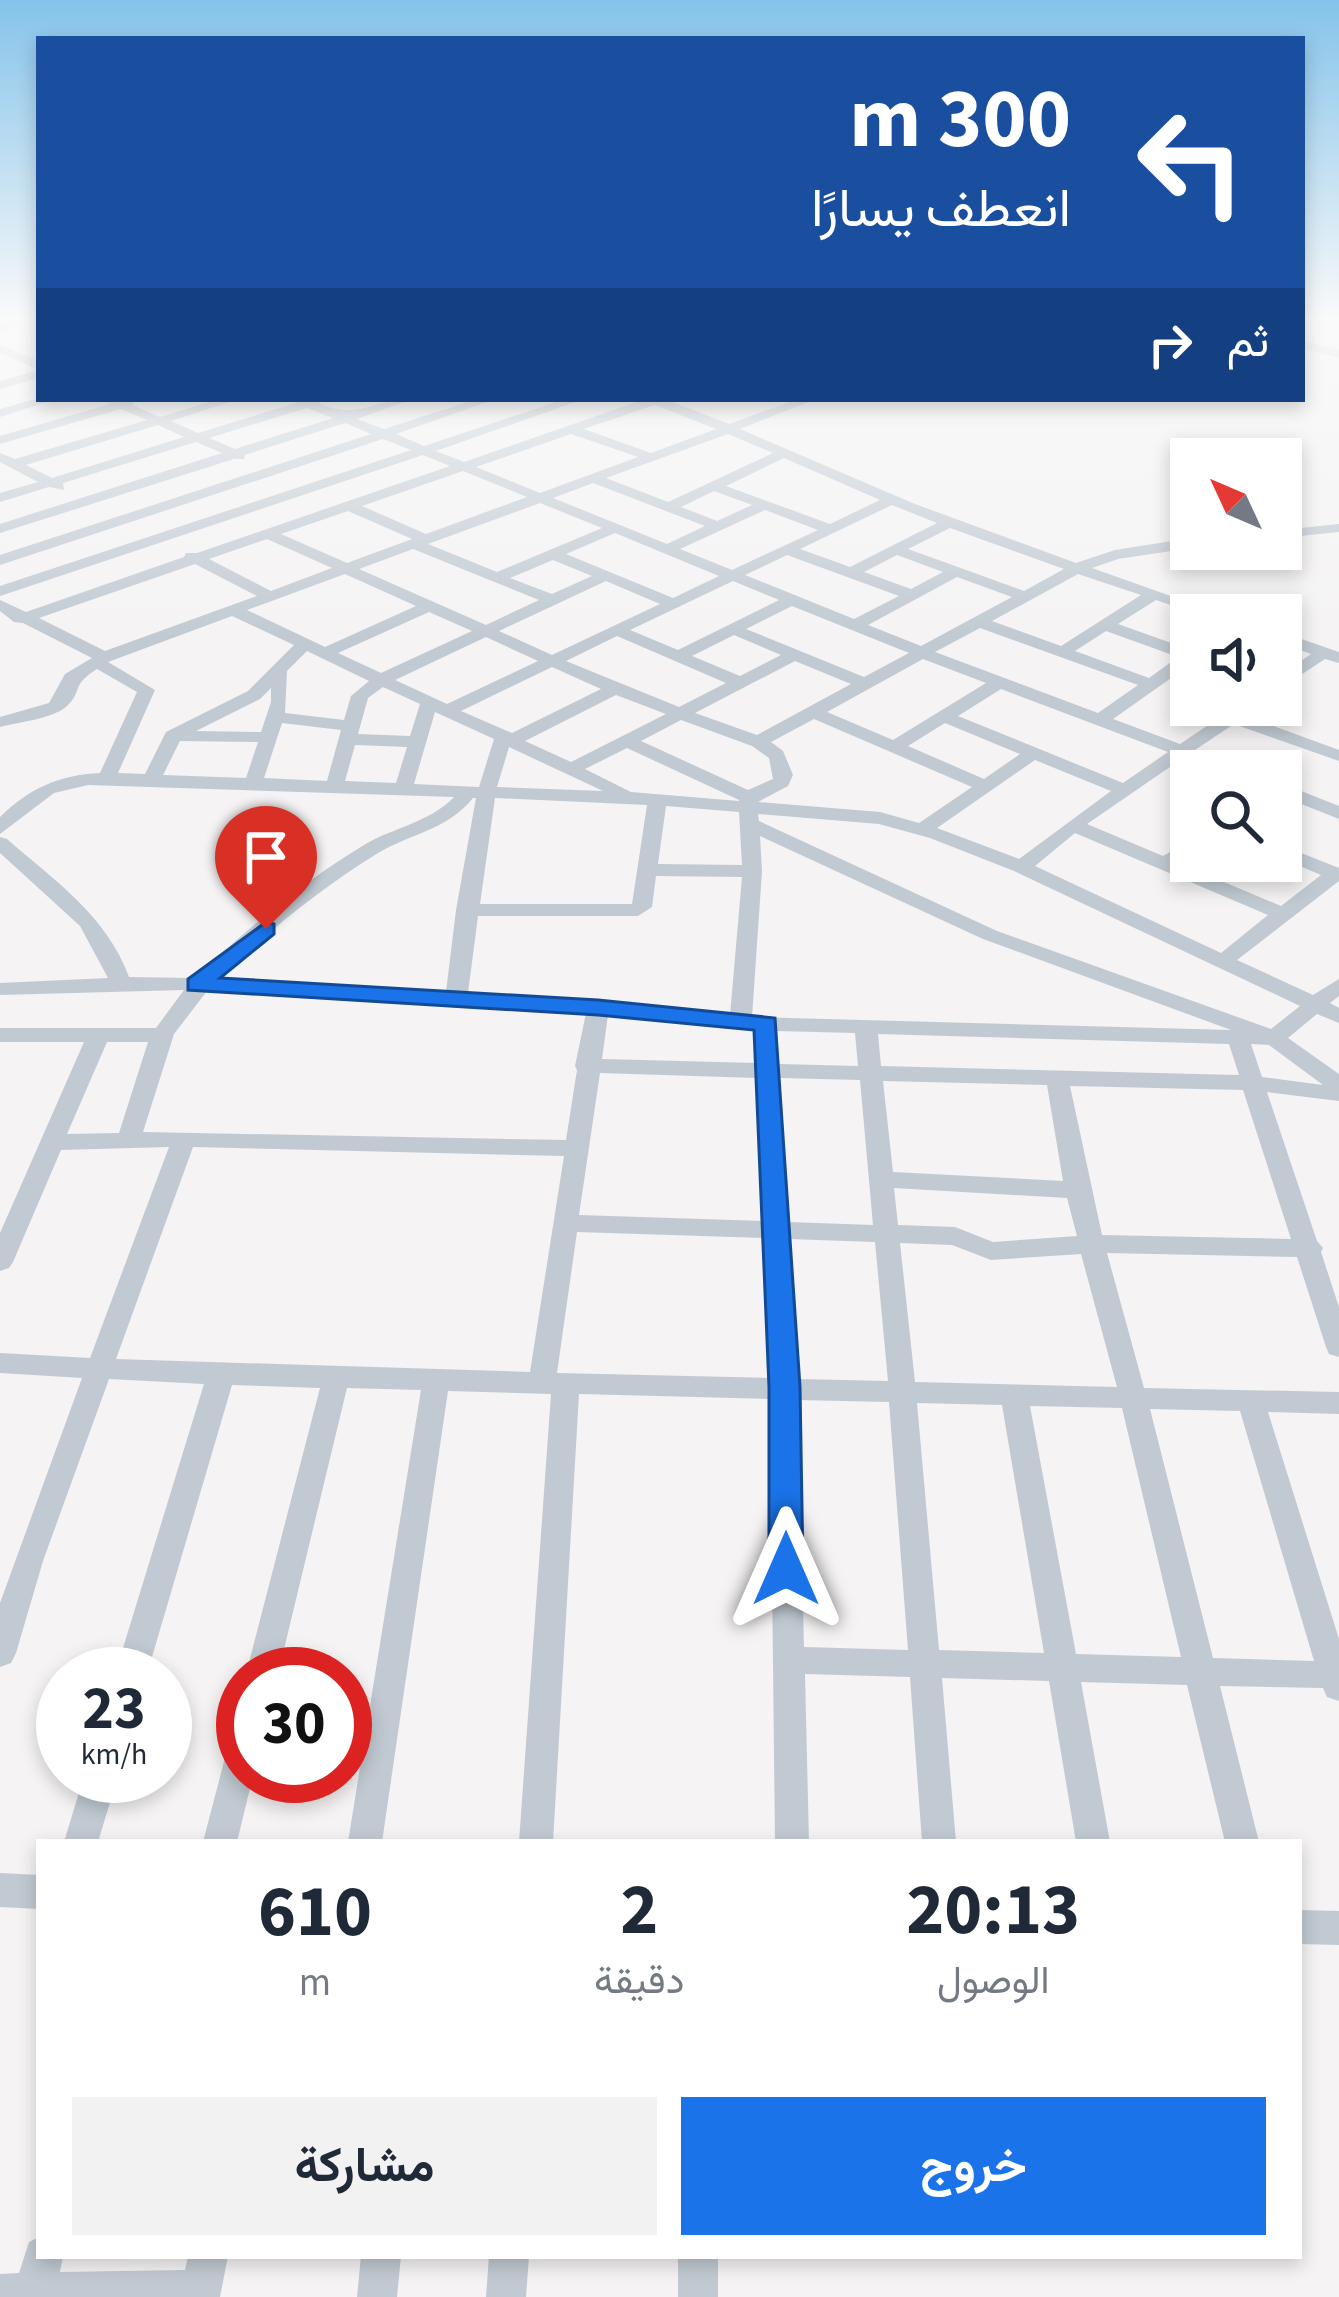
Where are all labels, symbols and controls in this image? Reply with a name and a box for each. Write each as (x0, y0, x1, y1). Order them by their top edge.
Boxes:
text: 300 m (849, 60, 1071, 180)
icon: left (1113, 84, 1269, 240)
text: انعطف يسارًا (811, 171, 1071, 248)
text: ثم (1227, 310, 1269, 374)
icon: right (1137, 312, 1203, 378)
north arrow (1170, 438, 1302, 570)
map controls (1170, 438, 1302, 882)
button: sound (1170, 594, 1302, 726)
button: search (1170, 750, 1302, 882)
pin (215, 806, 317, 929)
icon: arrive (233, 824, 299, 890)
position arrow (723, 1506, 849, 1632)
speed limit sign: 30 (216, 1647, 372, 1803)
text: 23 (82, 1667, 146, 1752)
text: km/h (81, 1733, 147, 1776)
text: 2 (620, 1859, 658, 1962)
text: 20:13 (906, 1859, 1080, 1962)
text: 610 (258, 1861, 372, 1964)
text: دقيقة (594, 1953, 684, 2009)
text: الوصول (937, 1953, 1049, 2009)
text: m (299, 1955, 331, 2011)
button: مشاركة (72, 2097, 657, 2235)
button: خروج (681, 2097, 1266, 2235)

